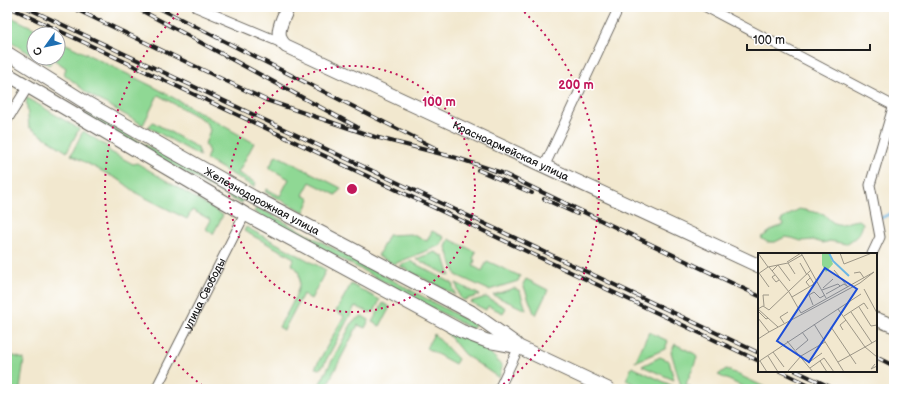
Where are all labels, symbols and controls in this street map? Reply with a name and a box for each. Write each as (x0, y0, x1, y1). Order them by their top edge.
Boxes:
north arrow (26, 26, 66, 66)
scale bar (747, 26, 870, 52)
text: 100 m (753, 33, 785, 48)
text: С (30, 44, 46, 58)
text: 200 m (558, 78, 594, 93)
text: 100 m (422, 95, 456, 110)
street label: Красноармейская улица (451, 118, 571, 184)
street label: Железнодорожная улица (202, 165, 322, 238)
centre of rings (345, 182, 359, 196)
inset map (758, 253, 877, 372)
street label: улица Свободы (181, 256, 229, 332)

